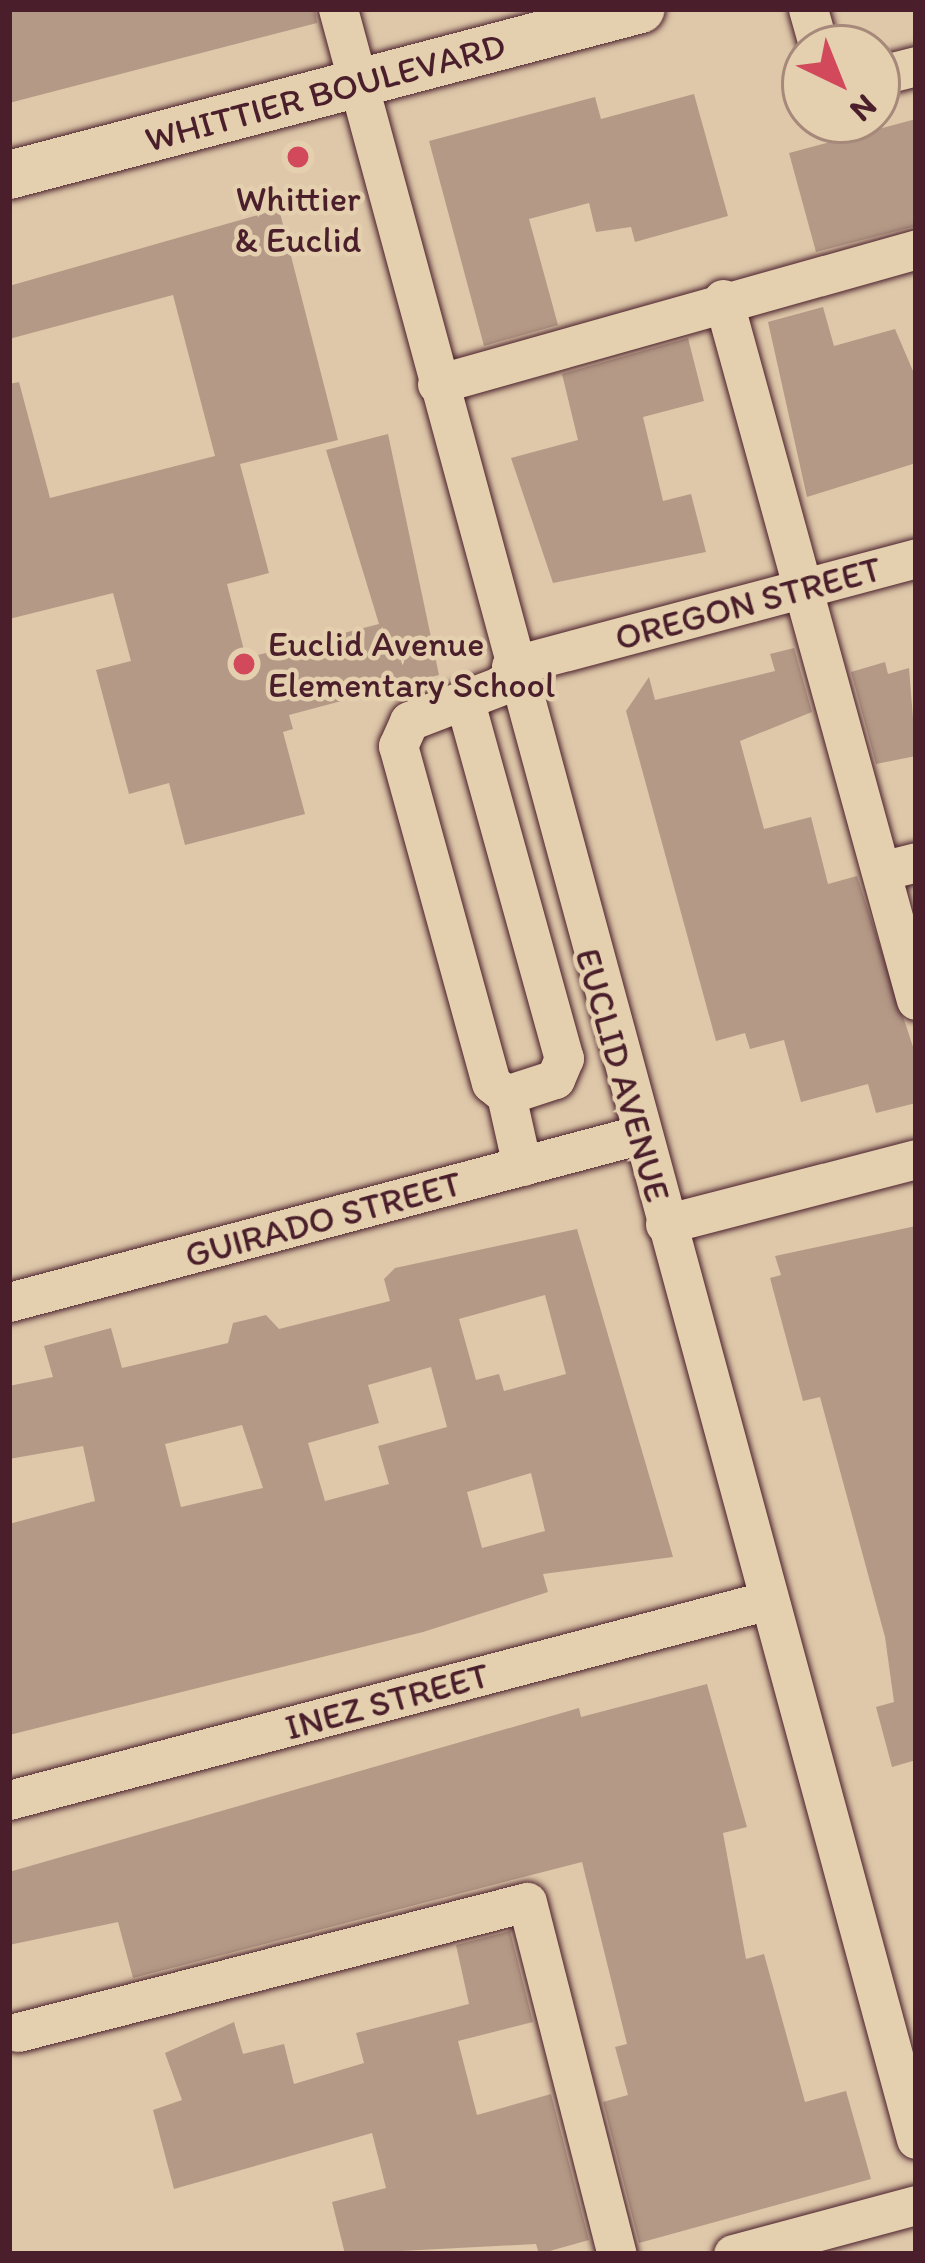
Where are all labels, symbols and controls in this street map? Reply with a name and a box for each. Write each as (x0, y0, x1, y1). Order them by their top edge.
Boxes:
street label: WHITTIER BOULEVARD (141, 23, 509, 161)
north arrow (781, 24, 901, 144)
text: N (842, 87, 885, 130)
marker: Whittier & Euclid (285, 144, 311, 170)
place label: Whittier & Euclid (235, 176, 361, 261)
street label: OREGON STREET (610, 547, 886, 659)
place label: Euclid Avenue Elementary School (268, 621, 555, 706)
marker: Euclid Avenue Elementary School (231, 651, 257, 677)
street label: EUCLID AVENUE (566, 943, 680, 1207)
street label: GUIRADO STREET (180, 1161, 466, 1277)
street label: INEZ STREET (280, 1653, 494, 1749)

